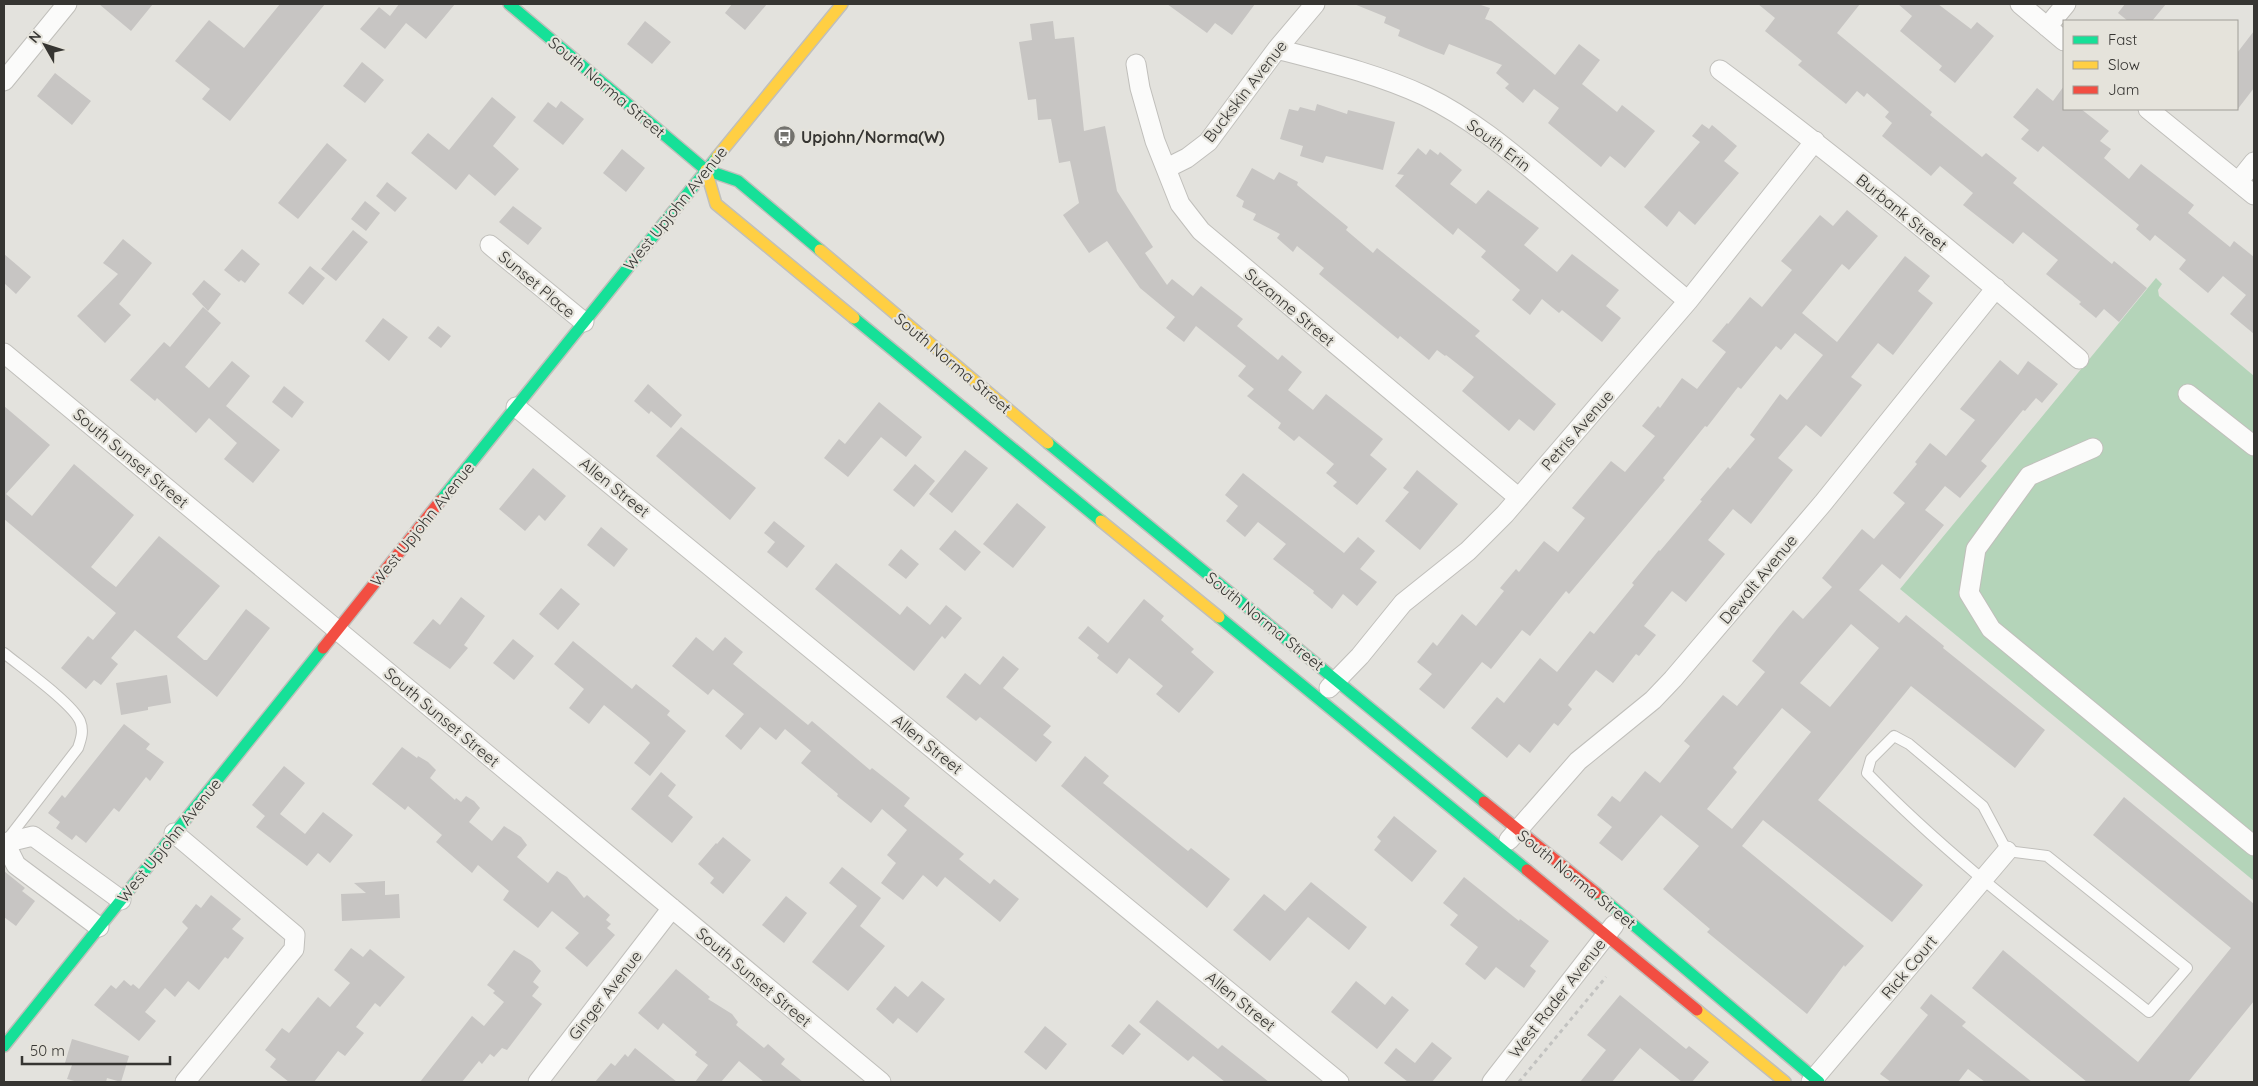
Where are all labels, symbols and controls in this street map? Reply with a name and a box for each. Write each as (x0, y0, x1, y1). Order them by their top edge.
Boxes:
north arrow (20, 20, 70, 70)
legend (2063, 20, 2238, 110)
text: N (25, 27, 45, 46)
text: Fast (2108, 30, 2137, 49)
street label: South Norma Street (544, 32, 670, 142)
street label: Buckskin Avenue (1199, 36, 1291, 146)
text: Slow (2108, 55, 2140, 74)
text: Jam (2108, 80, 2139, 99)
street label: South Erin (1463, 115, 1535, 175)
bus stop icon: Upjohn/Norma(W) (773, 125, 797, 149)
place label: Upjohn/Norma(W) (801, 127, 945, 147)
street label: West Upjohn Avenue (619, 142, 731, 274)
street label: Burbank Street (1853, 169, 1951, 255)
street label: Sunset Place (495, 246, 579, 322)
street label: Suzanne Street (1241, 264, 1339, 350)
street label: South Norma Street (890, 308, 1016, 418)
street label: Petris Avenue (1537, 386, 1617, 474)
street label: South Sunset Street (69, 404, 193, 512)
street label: Allen Street (576, 453, 654, 521)
street label: West Upjohn Avenue (366, 458, 478, 590)
street label: Dewalt Avenue (1715, 530, 1801, 628)
street label: South Norma Street (1202, 567, 1328, 675)
street label: South Sunset Street (380, 663, 504, 771)
street label: Allen Street (889, 710, 967, 778)
street label: West Upjohn Avenue (113, 774, 225, 906)
street label: South Norma Street (1514, 825, 1640, 933)
street label: South Sunset Street (692, 923, 816, 1031)
street label: Rick Court (1877, 931, 1941, 1003)
street label: West Rader Avenue (1504, 934, 1610, 1062)
street label: Ginger Avenue (564, 946, 646, 1044)
street label: Allen Street (1202, 967, 1280, 1035)
scale bar (22, 1034, 170, 1066)
text: 50 m (30, 1041, 65, 1060)

